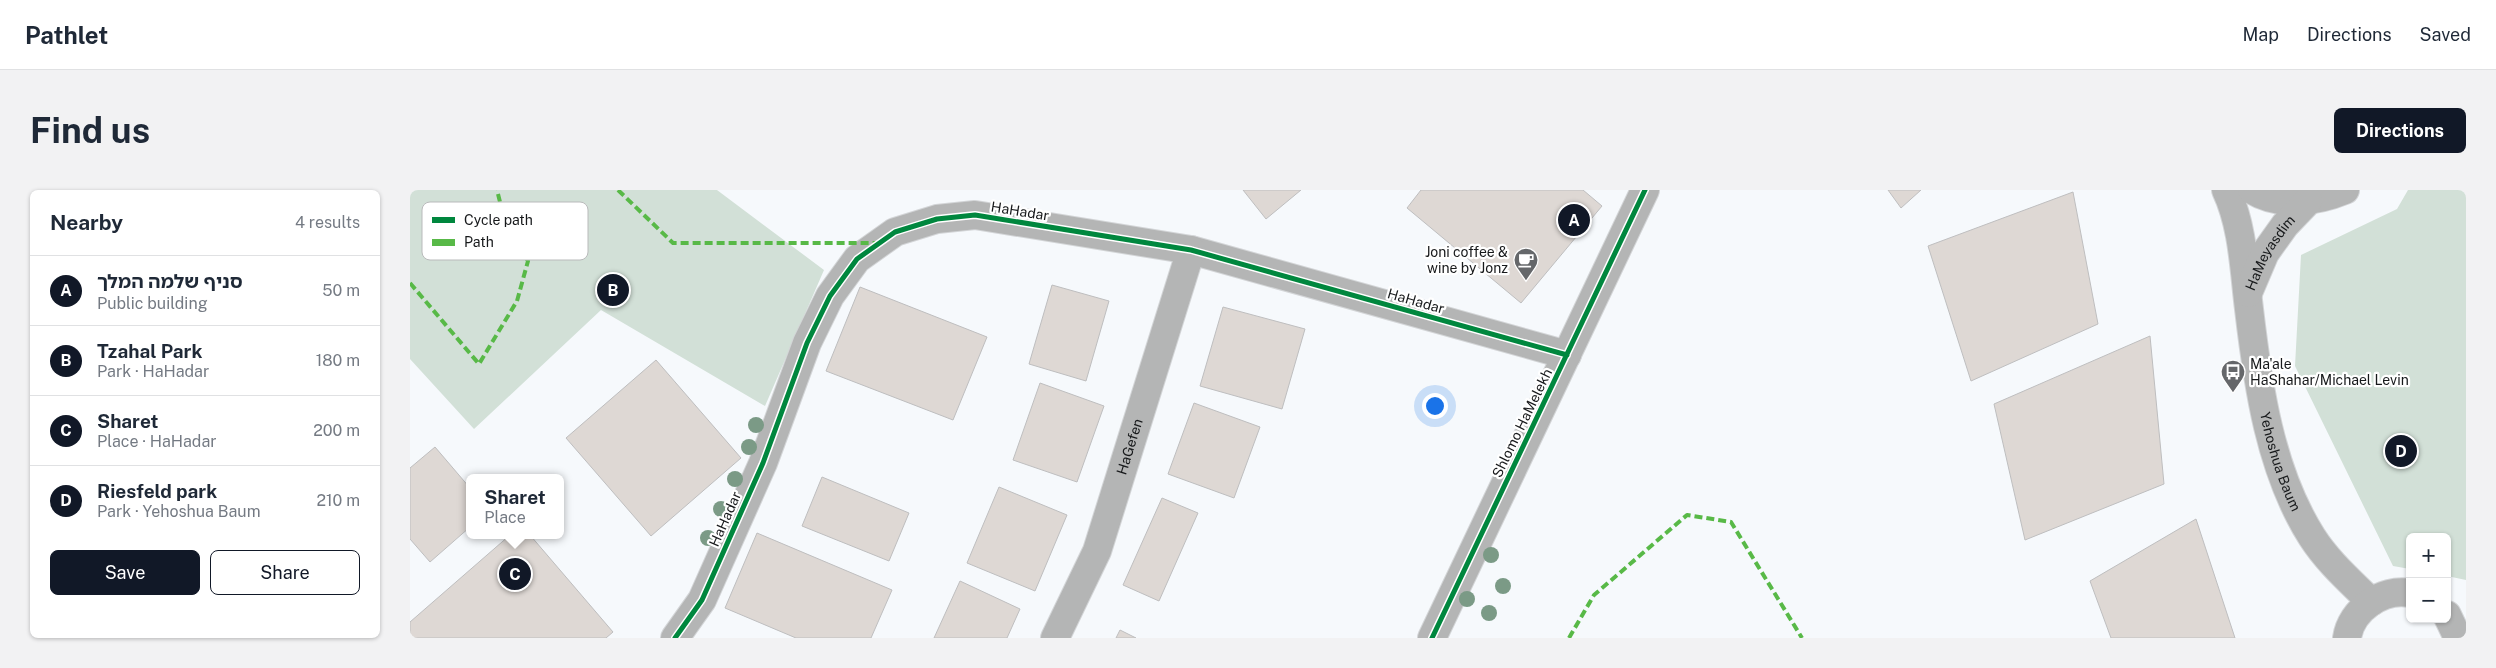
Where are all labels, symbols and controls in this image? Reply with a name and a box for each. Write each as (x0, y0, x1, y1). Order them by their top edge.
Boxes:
text: Pathlet (25, 21, 108, 49)
text: Map (2242, 24, 2279, 45)
text: Directions (2307, 24, 2392, 45)
text: Saved (2420, 24, 2471, 45)
button: Directions (2334, 108, 2466, 153)
text: Find us (30, 110, 150, 151)
street label: HaHadar (990, 199, 1050, 223)
pin: A (1558, 201, 1590, 239)
legend (422, 202, 588, 260)
text: Nearby (50, 210, 123, 235)
text: Cycle path (464, 212, 533, 228)
street label: HaMeyasdim (2242, 212, 2298, 293)
text: 4 results (295, 213, 360, 232)
text: Path (464, 234, 494, 250)
place label: Joni coffee & wine by Jonz (1425, 244, 1508, 276)
cafe icon: Joni coffee & wine by Jonz (1513, 247, 1539, 281)
text: סניף שלמה המלך (97, 270, 243, 292)
pin: B (597, 271, 629, 309)
text: A (60, 281, 72, 300)
text: 50 m (322, 281, 360, 300)
street label: HaHadar (1386, 285, 1446, 317)
text: Public building (97, 294, 208, 313)
text: Tzahal Park (97, 340, 202, 362)
text: B (61, 351, 71, 370)
text: 180 m (316, 351, 360, 370)
place label: Ma'ale HaShahar/Michael Levin (2250, 356, 2409, 388)
bus stop icon: Ma'ale HaShahar/Michael Levin (2220, 359, 2246, 393)
text: Park · HaHadar (97, 362, 209, 381)
street label: Shlomo HaMelekh (1489, 366, 1555, 480)
your location (1422, 393, 1448, 419)
text: Sharet (97, 410, 158, 432)
street label: Yehoshua Baum (2257, 411, 2304, 514)
street label: HaGefen (1113, 417, 1146, 477)
text: C (60, 421, 72, 440)
text: 200 m (313, 421, 360, 440)
text: Place · HaHadar (97, 432, 217, 451)
pin: D (2385, 432, 2417, 470)
popup (466, 474, 564, 539)
text: Riesfeld park (97, 480, 217, 502)
text: Sharet (484, 486, 546, 508)
street label: HaHadar (706, 489, 744, 549)
text: D (60, 491, 72, 510)
text: 210 m (316, 491, 360, 510)
text: Park · Yehoshua Baum (97, 502, 261, 521)
text: Place (484, 508, 526, 527)
map controls (2406, 533, 2451, 623)
button: + (2406, 533, 2451, 578)
button: Save (50, 550, 200, 595)
button: Share (210, 550, 360, 595)
pin: C (499, 555, 531, 593)
button: − (2406, 578, 2451, 623)

